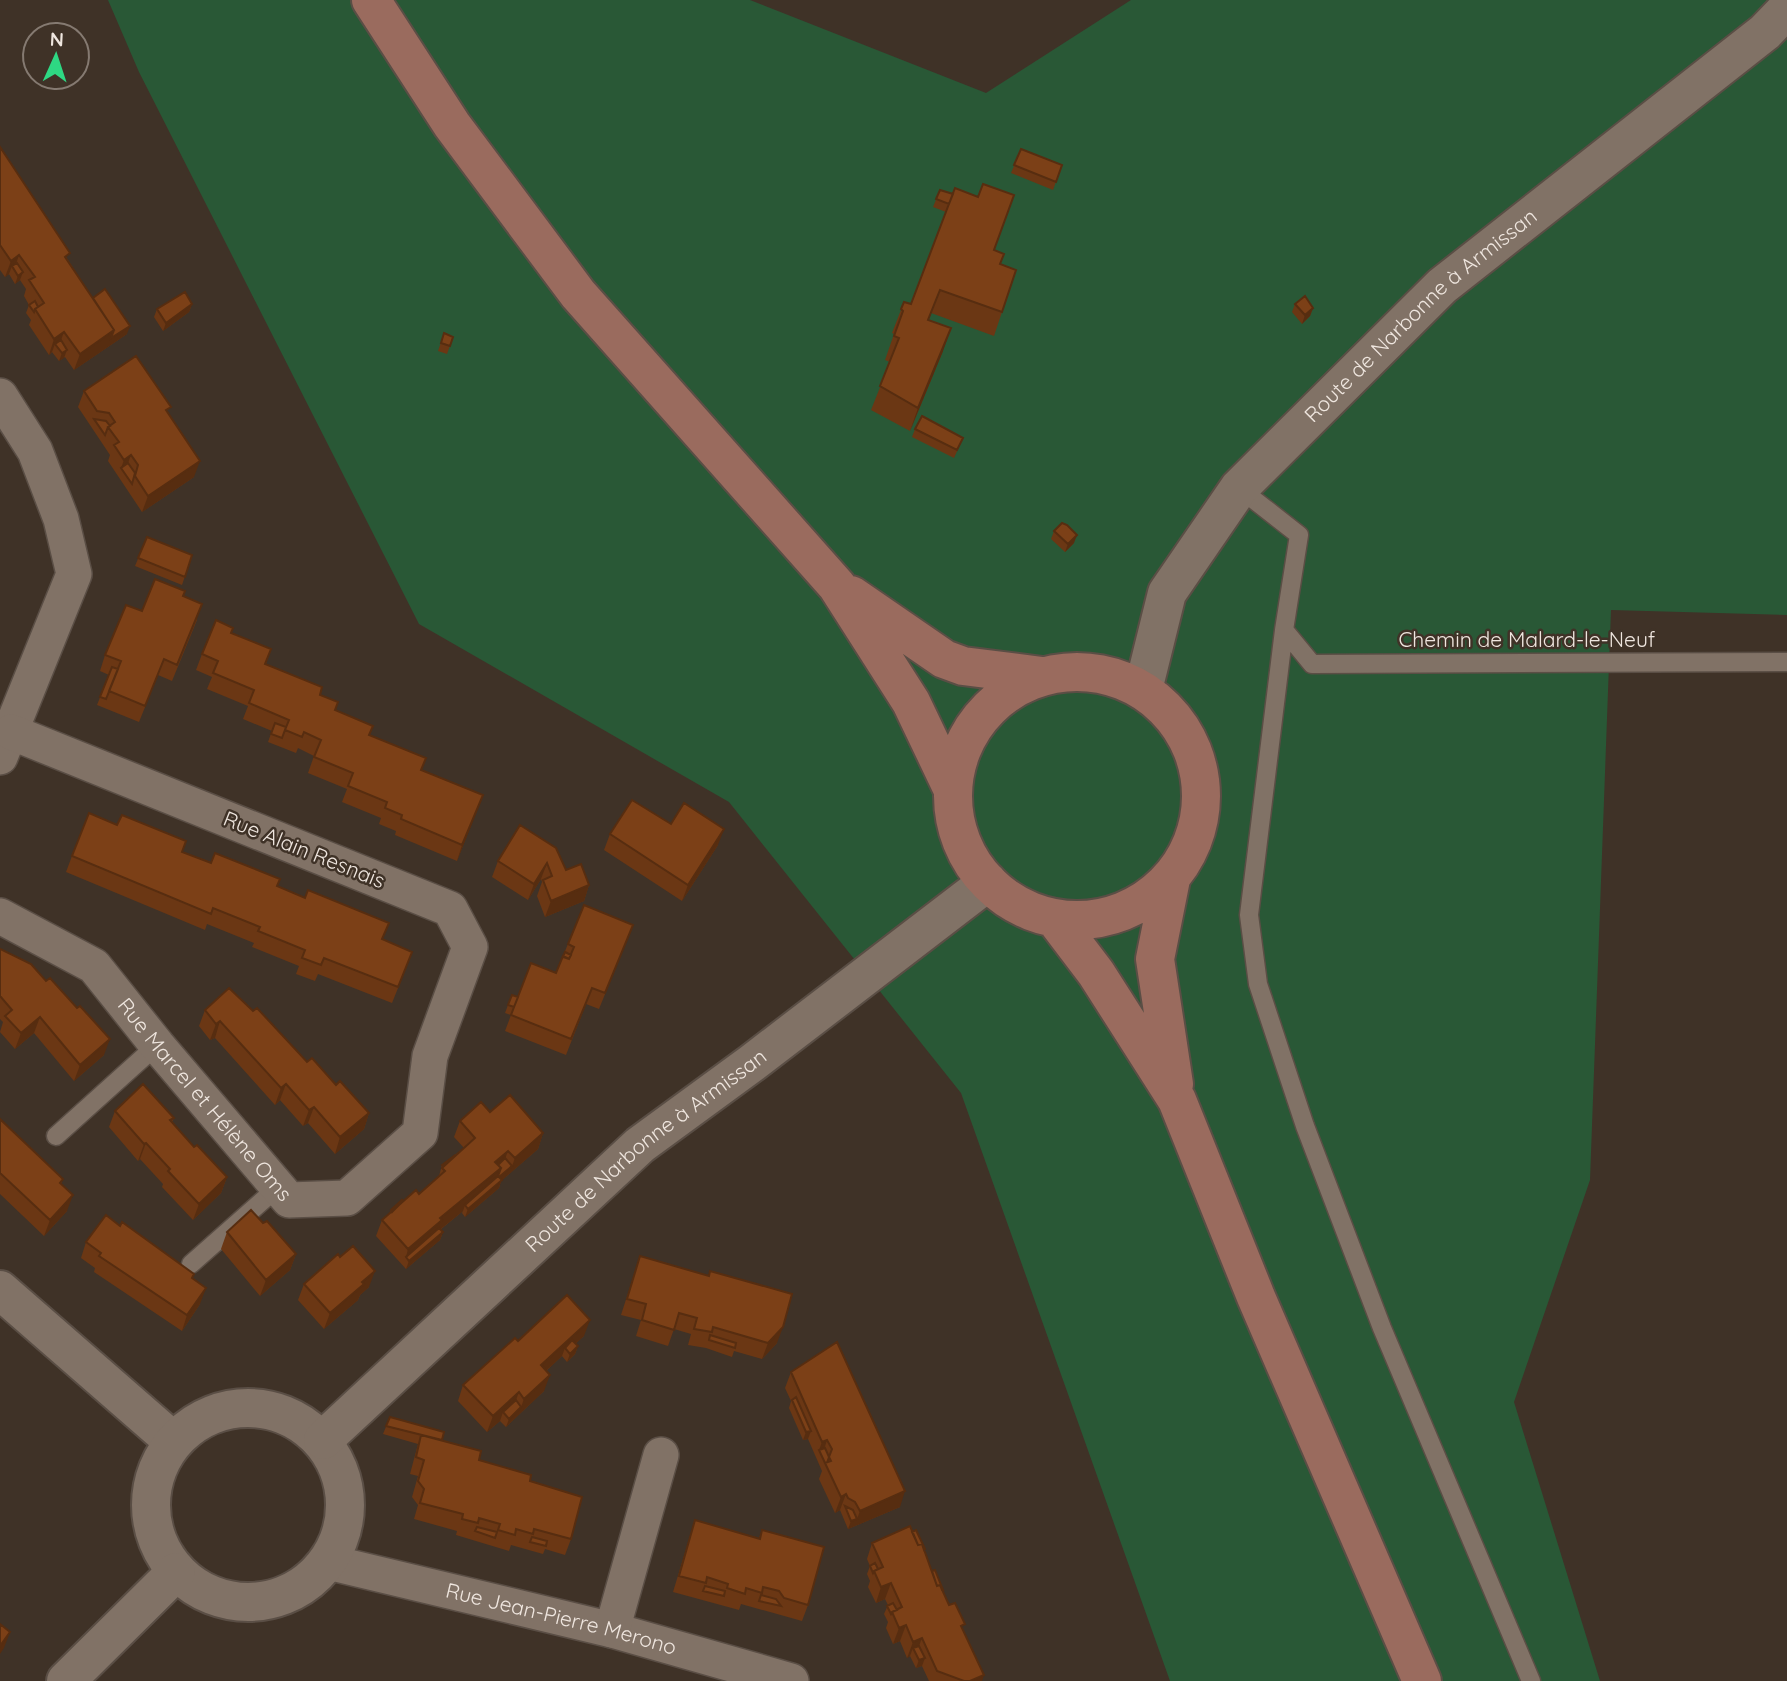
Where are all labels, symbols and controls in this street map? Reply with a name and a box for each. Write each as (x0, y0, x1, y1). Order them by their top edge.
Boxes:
north arrow (21, 21, 91, 91)
text: N (49, 27, 64, 51)
street label: Route de Narbonne à Armissan (1299, 203, 1542, 427)
street label: Chemin de Malard-le-Neuf (1399, 626, 1656, 652)
street label: Rue Alain Resnais (220, 805, 389, 893)
street label: Rue Marcel et Hélène Oms (113, 992, 298, 1206)
street label: Route de Narbonne à Armissan (519, 1043, 771, 1257)
street label: Rue Jean-Pierre Merono (443, 1577, 680, 1660)

